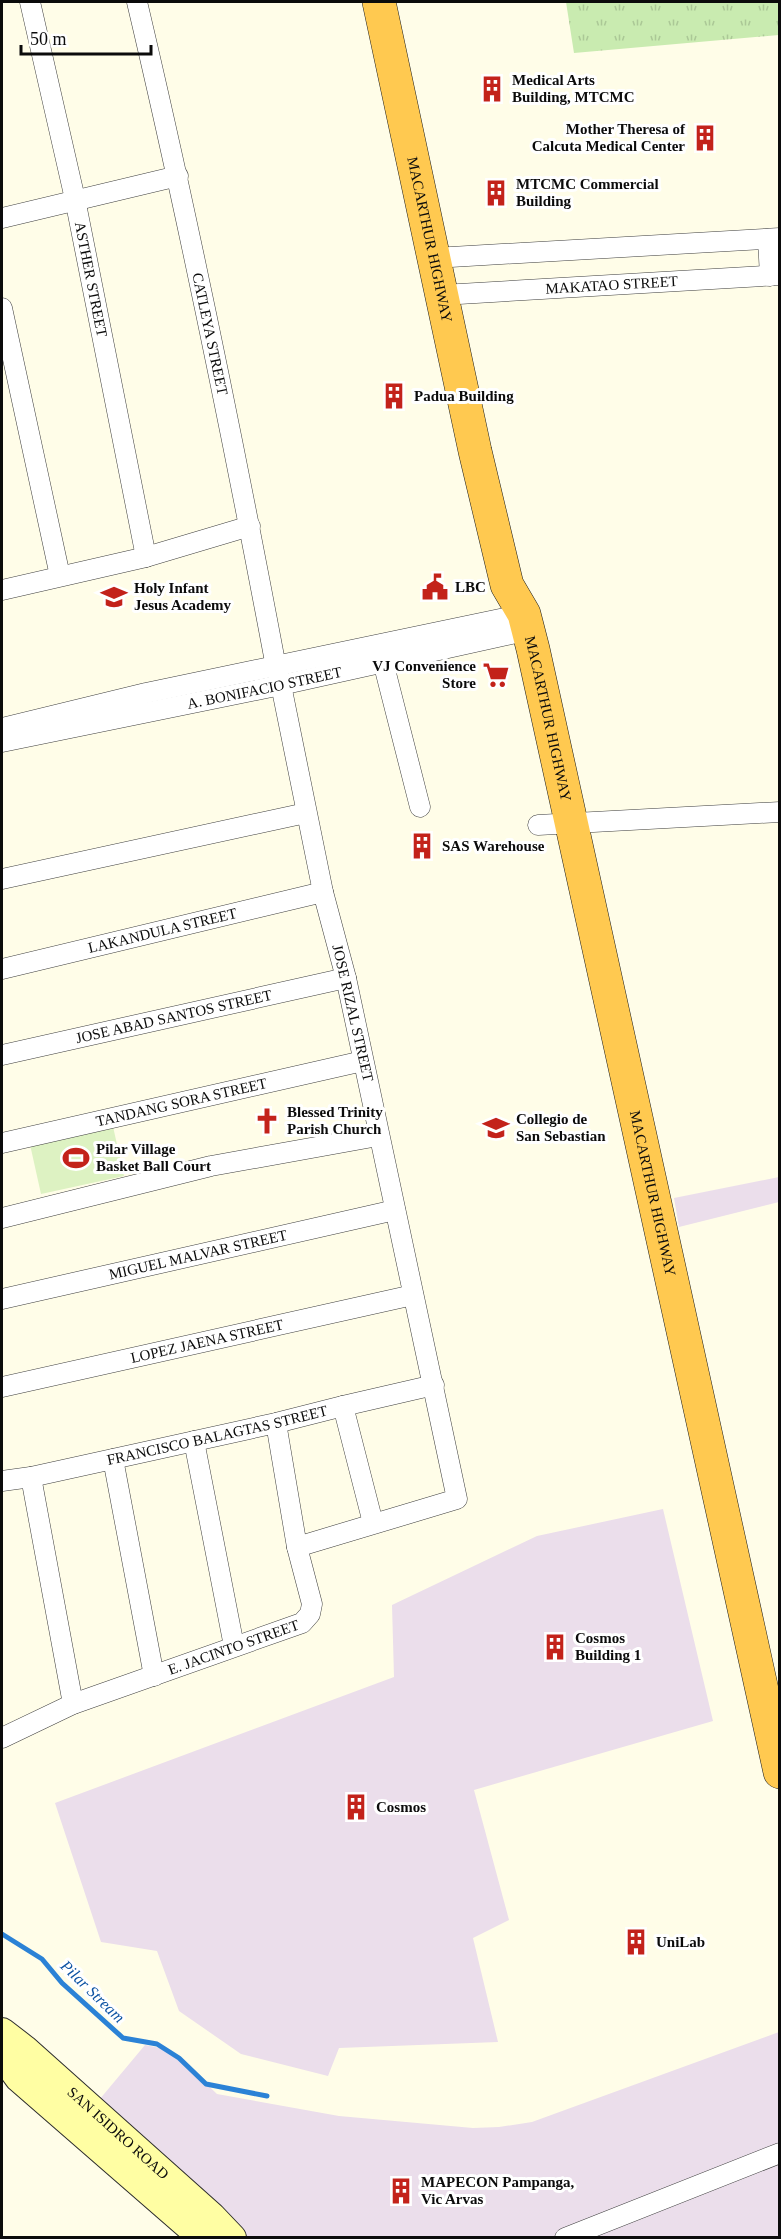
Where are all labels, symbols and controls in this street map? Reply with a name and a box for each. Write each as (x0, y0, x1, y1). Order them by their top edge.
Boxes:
scale bar (21, 18, 152, 56)
text: 50 m (30, 29, 67, 49)
place label: Medical Arts Building, MTCMC (512, 72, 635, 105)
building icon: Medical Arts Building, MTCMC (477, 74, 507, 104)
place label: Mother Theresa of Calcuta Medical Center (532, 121, 686, 154)
building icon: Mother Theresa of Calcuta Medical Center (690, 123, 720, 153)
street label: MACARTHUR HIGHWAY (404, 155, 455, 324)
place label: MTCMC Commercial Building (516, 176, 659, 209)
building icon: MTCMC Commercial Building (481, 178, 511, 208)
street label: ASTHER STREET (72, 220, 110, 338)
street label: CATLEYA STREET (189, 271, 231, 397)
street label: MAKATAO STREET (545, 273, 678, 297)
building icon: Padua Building (379, 381, 409, 411)
place label: Padua Building (414, 388, 514, 404)
public building icon: LBC (420, 572, 450, 602)
place label: LBC (455, 579, 486, 595)
place label: Holy Infant Jesus Academy (134, 580, 232, 613)
school or university icon: Holy Infant Jesus Academy (99, 582, 129, 612)
street label: MACARTHUR HIGHWAY (522, 634, 574, 803)
place label: VJ Convenience Store (372, 658, 476, 691)
supermarket icon: VJ Convenience Store (481, 660, 511, 690)
street label: A. BONIFACIO STREET (186, 664, 343, 712)
building icon: SAS Warehouse (407, 831, 437, 861)
place label: SAS Warehouse (442, 838, 545, 854)
street label: LAKANDULA STREET (87, 905, 238, 956)
street label: JOSE RIZAL STREET (329, 943, 377, 1083)
street label: JOSE ABAD SANTOS STREET (74, 987, 273, 1046)
street label: TANDANG SORA STREET (94, 1075, 268, 1129)
place label: Blessed Trinity Parish Church (287, 1104, 383, 1137)
church icon: Blessed Trinity Parish Church (252, 1106, 282, 1136)
street label: MACARTHUR HIGHWAY (627, 1109, 679, 1278)
place label: Collegio de San Sebastian (516, 1111, 606, 1144)
school or university icon: Collegio de San Sebastian (481, 1113, 511, 1143)
place label: Pilar Village Basket Ball Court (96, 1141, 211, 1174)
sports icon: Pilar Village Basket Ball Court (61, 1143, 91, 1173)
street label: MIGUEL MALVAR STREET (107, 1227, 289, 1283)
street label: LOPEZ JAENA STREET (129, 1316, 285, 1366)
street label: FRANCISCO BALAGTAS STREET (105, 1402, 329, 1468)
street label: E. JACINTO STREET (166, 1617, 301, 1678)
place label: Cosmos Building 1 (575, 1630, 641, 1663)
building icon: Cosmos Building 1 (540, 1632, 570, 1662)
building icon: Cosmos (341, 1792, 371, 1822)
place label: Cosmos (376, 1799, 426, 1815)
building icon: UniLab (621, 1927, 651, 1957)
place label: UniLab (656, 1934, 705, 1950)
water label: Pilar Stream (57, 1956, 128, 2026)
street label: SAN ISIDRO ROAD (64, 2084, 172, 2183)
place label: MAPECON Pampanga, Vic Arvas (421, 2174, 575, 2207)
building icon: MAPECON Pampanga, Vic Arvas (386, 2176, 416, 2206)

